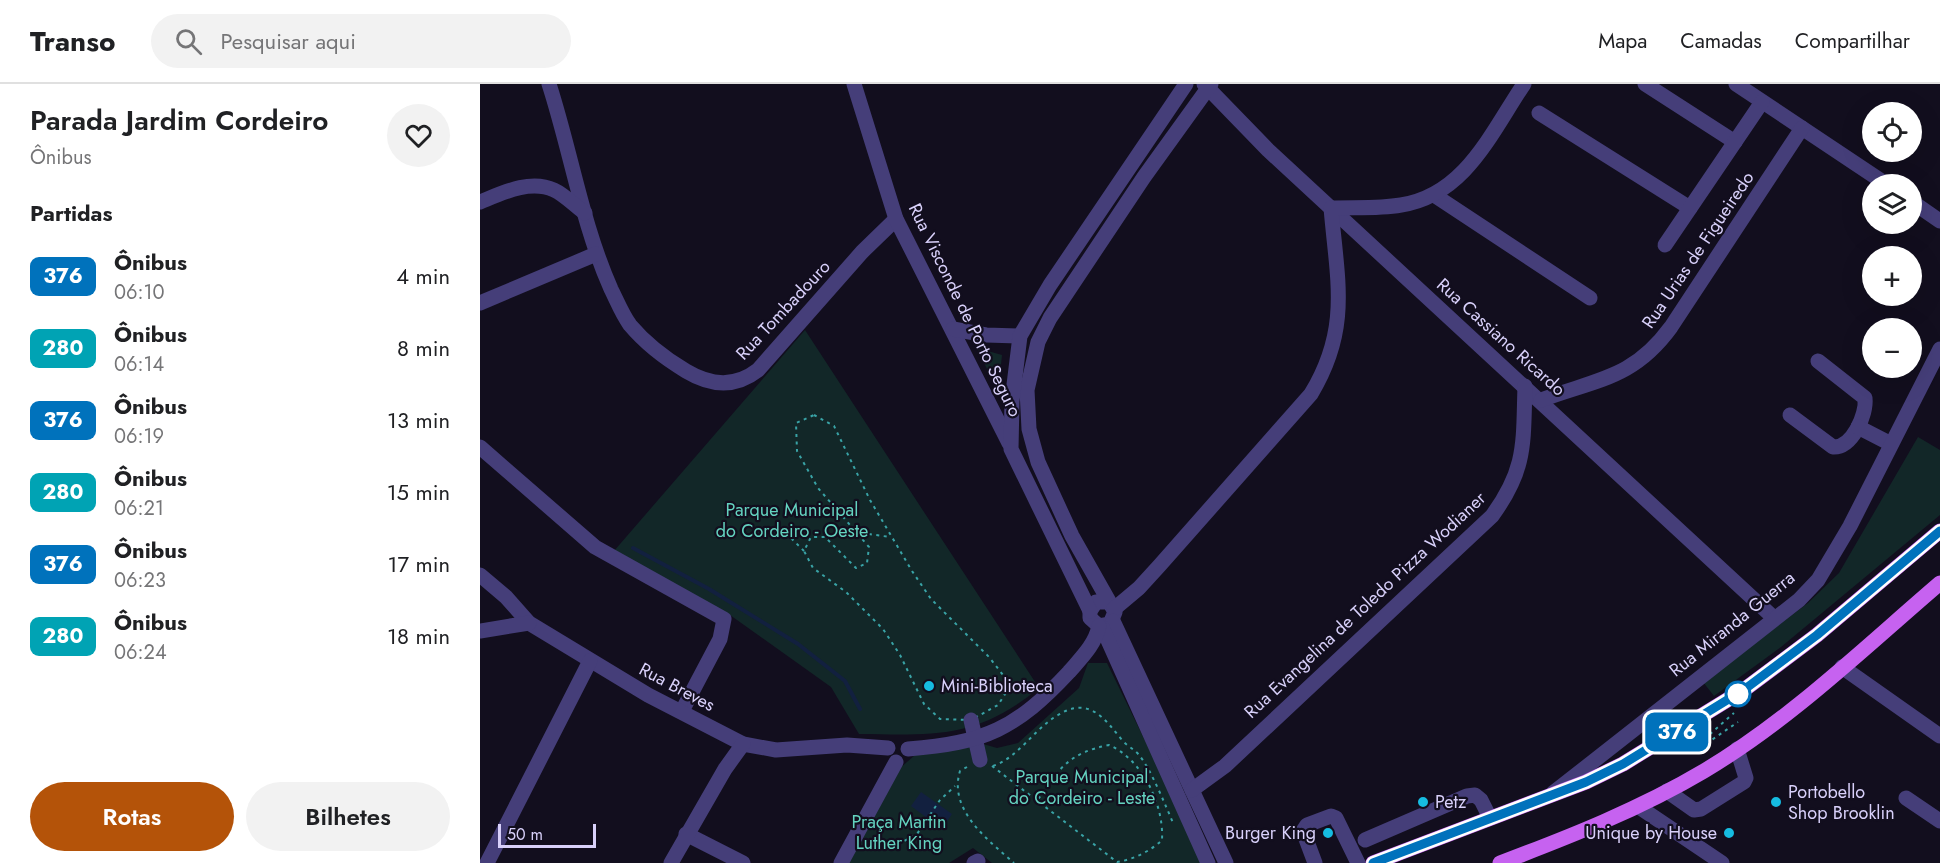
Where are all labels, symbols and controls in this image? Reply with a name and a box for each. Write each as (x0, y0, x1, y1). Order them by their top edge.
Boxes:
search box (151, 14, 571, 68)
text: Transo (30, 21, 115, 62)
icon: search (172, 25, 205, 58)
text: Pesquisar aqui (220, 25, 356, 57)
text: Mapa (1598, 26, 1647, 56)
text: Camadas (1680, 26, 1762, 56)
text: Compartilhar (1795, 26, 1910, 56)
text: Parada Jardim Cordeiro (30, 100, 328, 141)
map controls (1862, 102, 1922, 378)
button: locate (1862, 102, 1922, 162)
button: heart (387, 104, 450, 167)
text: Ônibus (30, 143, 91, 172)
street label: Rua Urias de Figueiredo (1636, 166, 1760, 334)
button: layers (1862, 174, 1922, 234)
text: Partidas (30, 197, 112, 229)
street label: Rua Visconde de Porto Seguro (902, 199, 1028, 421)
text: Ônibus (114, 246, 187, 278)
button: + (1862, 246, 1922, 306)
street label: Rua Tombadouro (730, 254, 836, 366)
text: 4 min (396, 260, 450, 292)
text: 376 (43, 261, 83, 291)
street label: Rua Cassiano Ricardo (1431, 272, 1571, 402)
text: 06:10 (114, 278, 165, 307)
text: Ônibus (114, 318, 187, 350)
button: − (1862, 318, 1922, 378)
text: 8 min (397, 332, 450, 364)
text: 280 (43, 333, 83, 363)
text: 06:14 (114, 350, 164, 379)
text: Ônibus (114, 390, 187, 422)
text: 13 min (387, 404, 450, 436)
text: 376 (43, 405, 83, 435)
text: 06:19 (114, 422, 164, 451)
text: Ônibus (114, 462, 187, 494)
text: 15 min (387, 476, 450, 508)
text: 280 (43, 477, 83, 507)
street label: Rua Evangelina de Toledo Pizza Wodianer (1238, 485, 1492, 724)
text: 06:21 (114, 494, 164, 523)
park label: Parque Municipal do Cordeiro - Oeste (716, 497, 868, 544)
text: Ônibus (114, 534, 187, 566)
text: 17 min (388, 548, 450, 580)
text: 376 (43, 549, 83, 579)
street label: Rua Miranda Guerra (1664, 565, 1800, 683)
text: 06:23 (114, 566, 166, 595)
text: Ônibus (114, 606, 187, 638)
text: 18 min (387, 620, 450, 652)
text: 280 (43, 621, 83, 651)
text: 06:24 (114, 638, 167, 667)
street label: Rua Breves (634, 656, 720, 718)
place label: Mini-Biblioteca (941, 673, 1053, 699)
marker: Mini-Biblioteca (922, 679, 936, 693)
unlabelled marker (1725, 681, 1751, 707)
line badge: 376 (1642, 712, 1712, 752)
text: 376 (1657, 717, 1697, 747)
park label: Parque Municipal do Cordeiro - Leste (1009, 764, 1155, 811)
place label: Portobello Shop Brooklin (1788, 779, 1895, 826)
button: Rotas (30, 782, 234, 851)
button: Bilhetes (246, 782, 450, 851)
place label: Petz (1435, 789, 1467, 815)
marker: Petz (1416, 795, 1430, 809)
marker: Portobello Shop Brooklin (1769, 795, 1783, 809)
park label: Praça Martin Luther King (852, 809, 946, 856)
place label: Burger King (1225, 820, 1316, 846)
place label: Unique by House (1585, 820, 1717, 846)
scale bar (498, 821, 596, 848)
text: 50 m (507, 823, 543, 846)
marker: Burger King (1321, 826, 1335, 840)
marker: Unique by House (1722, 826, 1736, 840)

